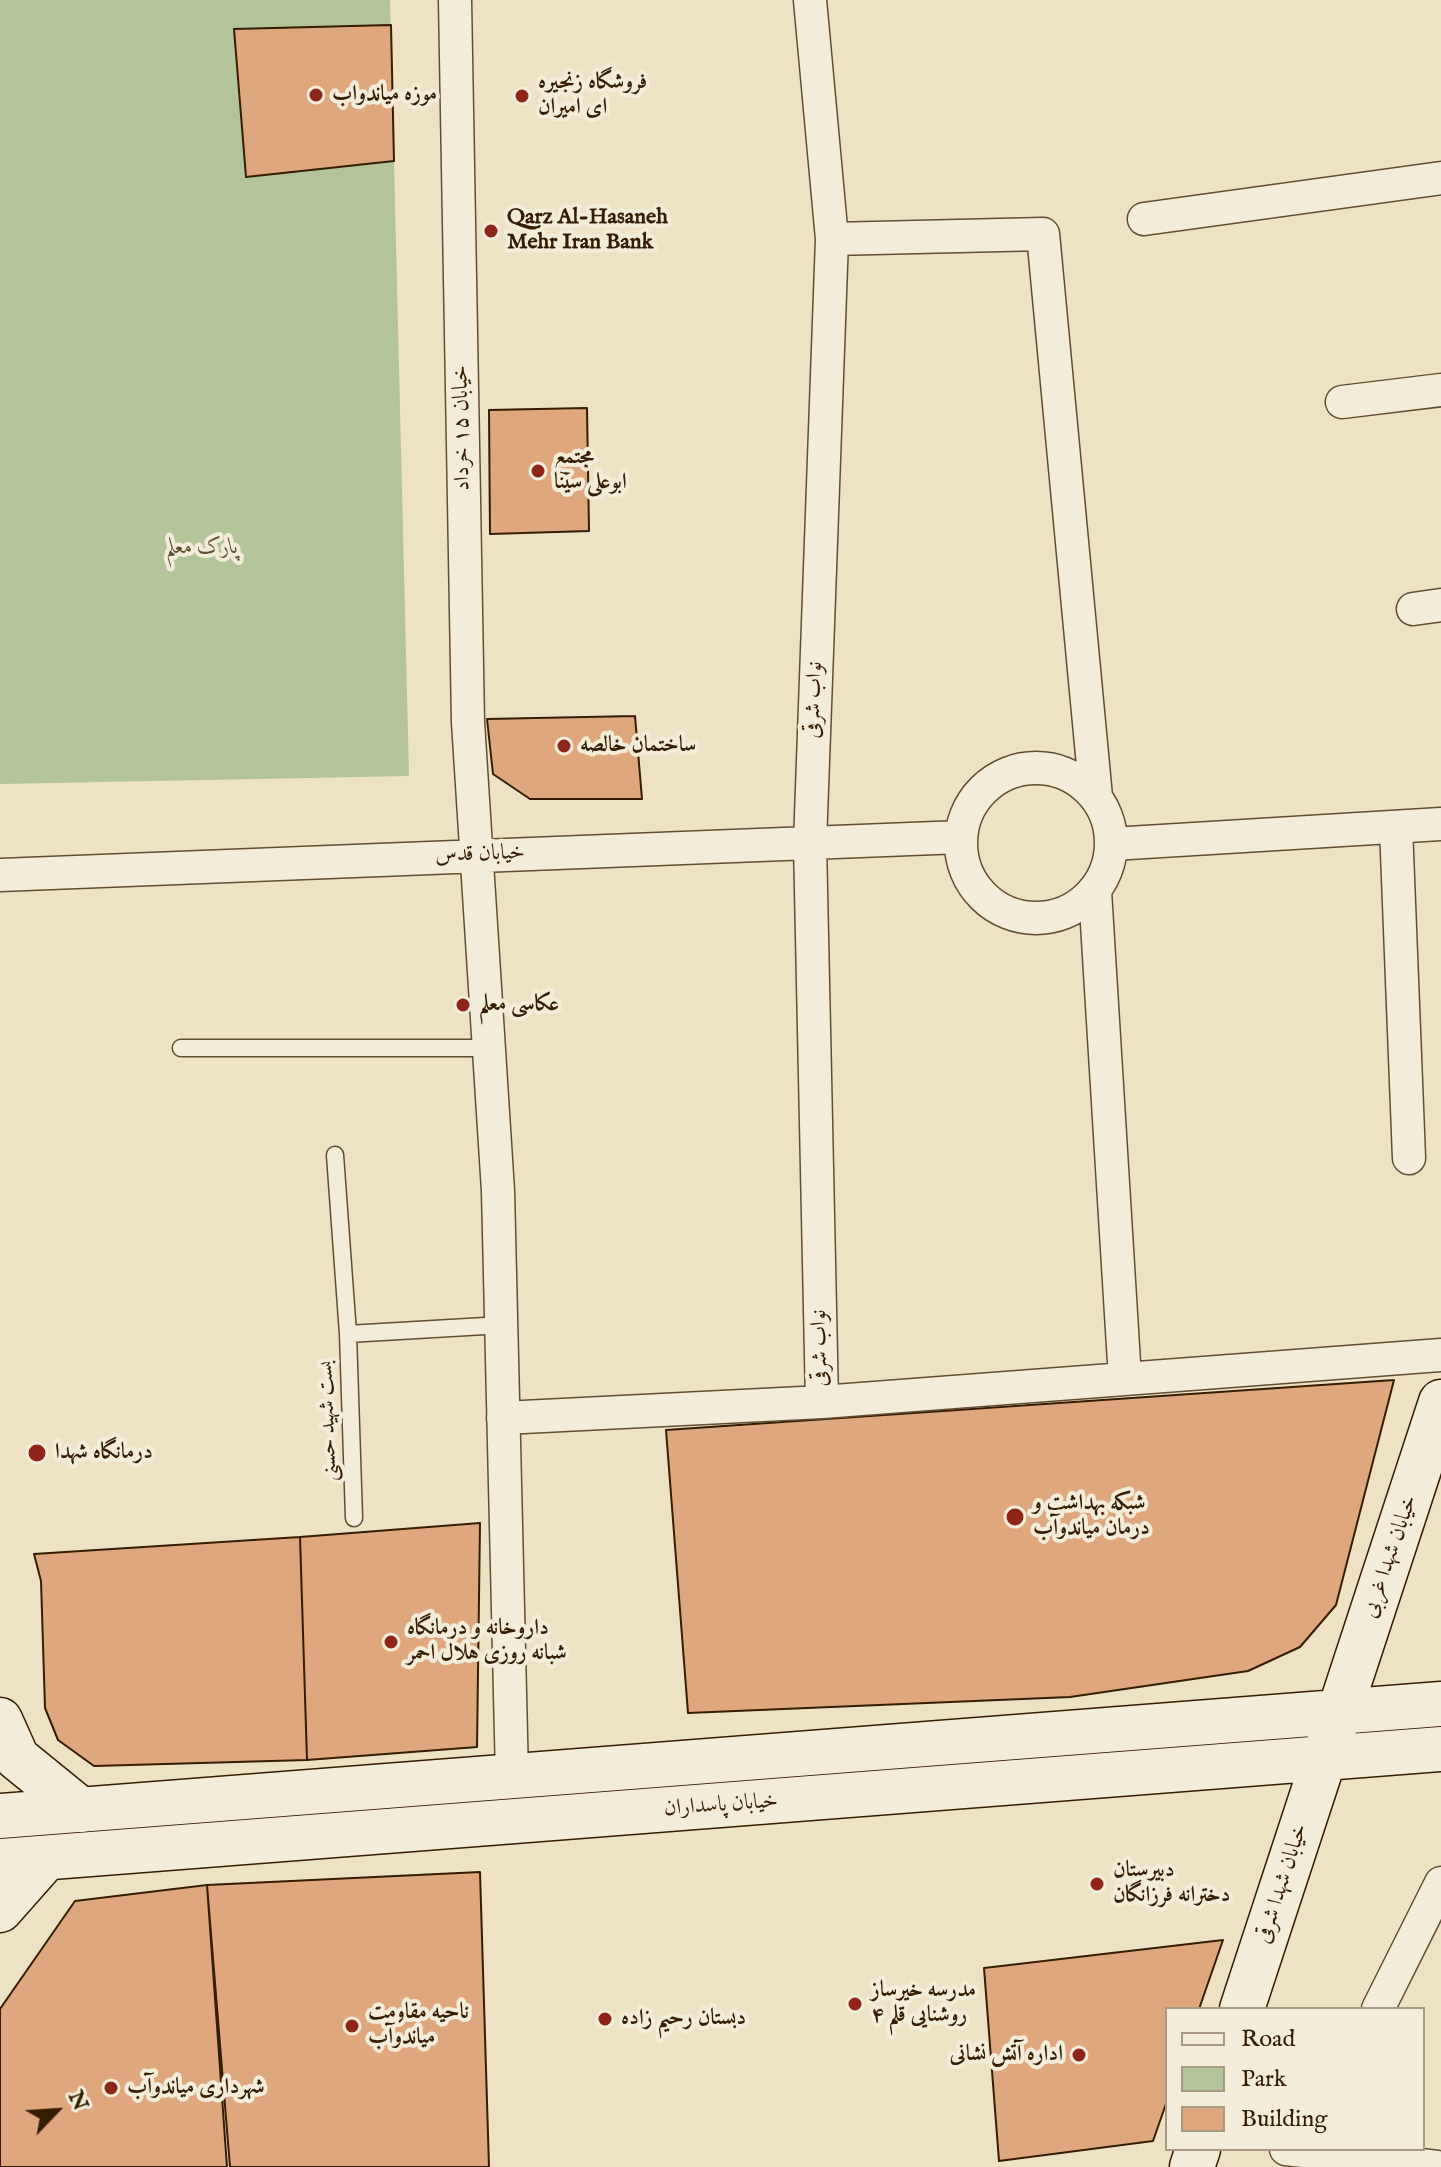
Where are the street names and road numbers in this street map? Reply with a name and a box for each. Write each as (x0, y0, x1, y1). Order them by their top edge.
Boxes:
street label: خیابان ۱۵ خرداد (449, 365, 477, 491)
street label: نواب شرقی (800, 661, 830, 739)
street label: خیابان قدس (435, 840, 525, 870)
street label: نواب شرقی (807, 1309, 835, 1387)
street label: بست شهید حسنی (314, 1360, 344, 1482)
street label: خیابان شهدا غربی (1358, 1492, 1424, 1622)
street label: خیابان پاسداران (663, 1789, 779, 1823)
street label: خیابان شهدا شرقی (1251, 1821, 1315, 1947)

